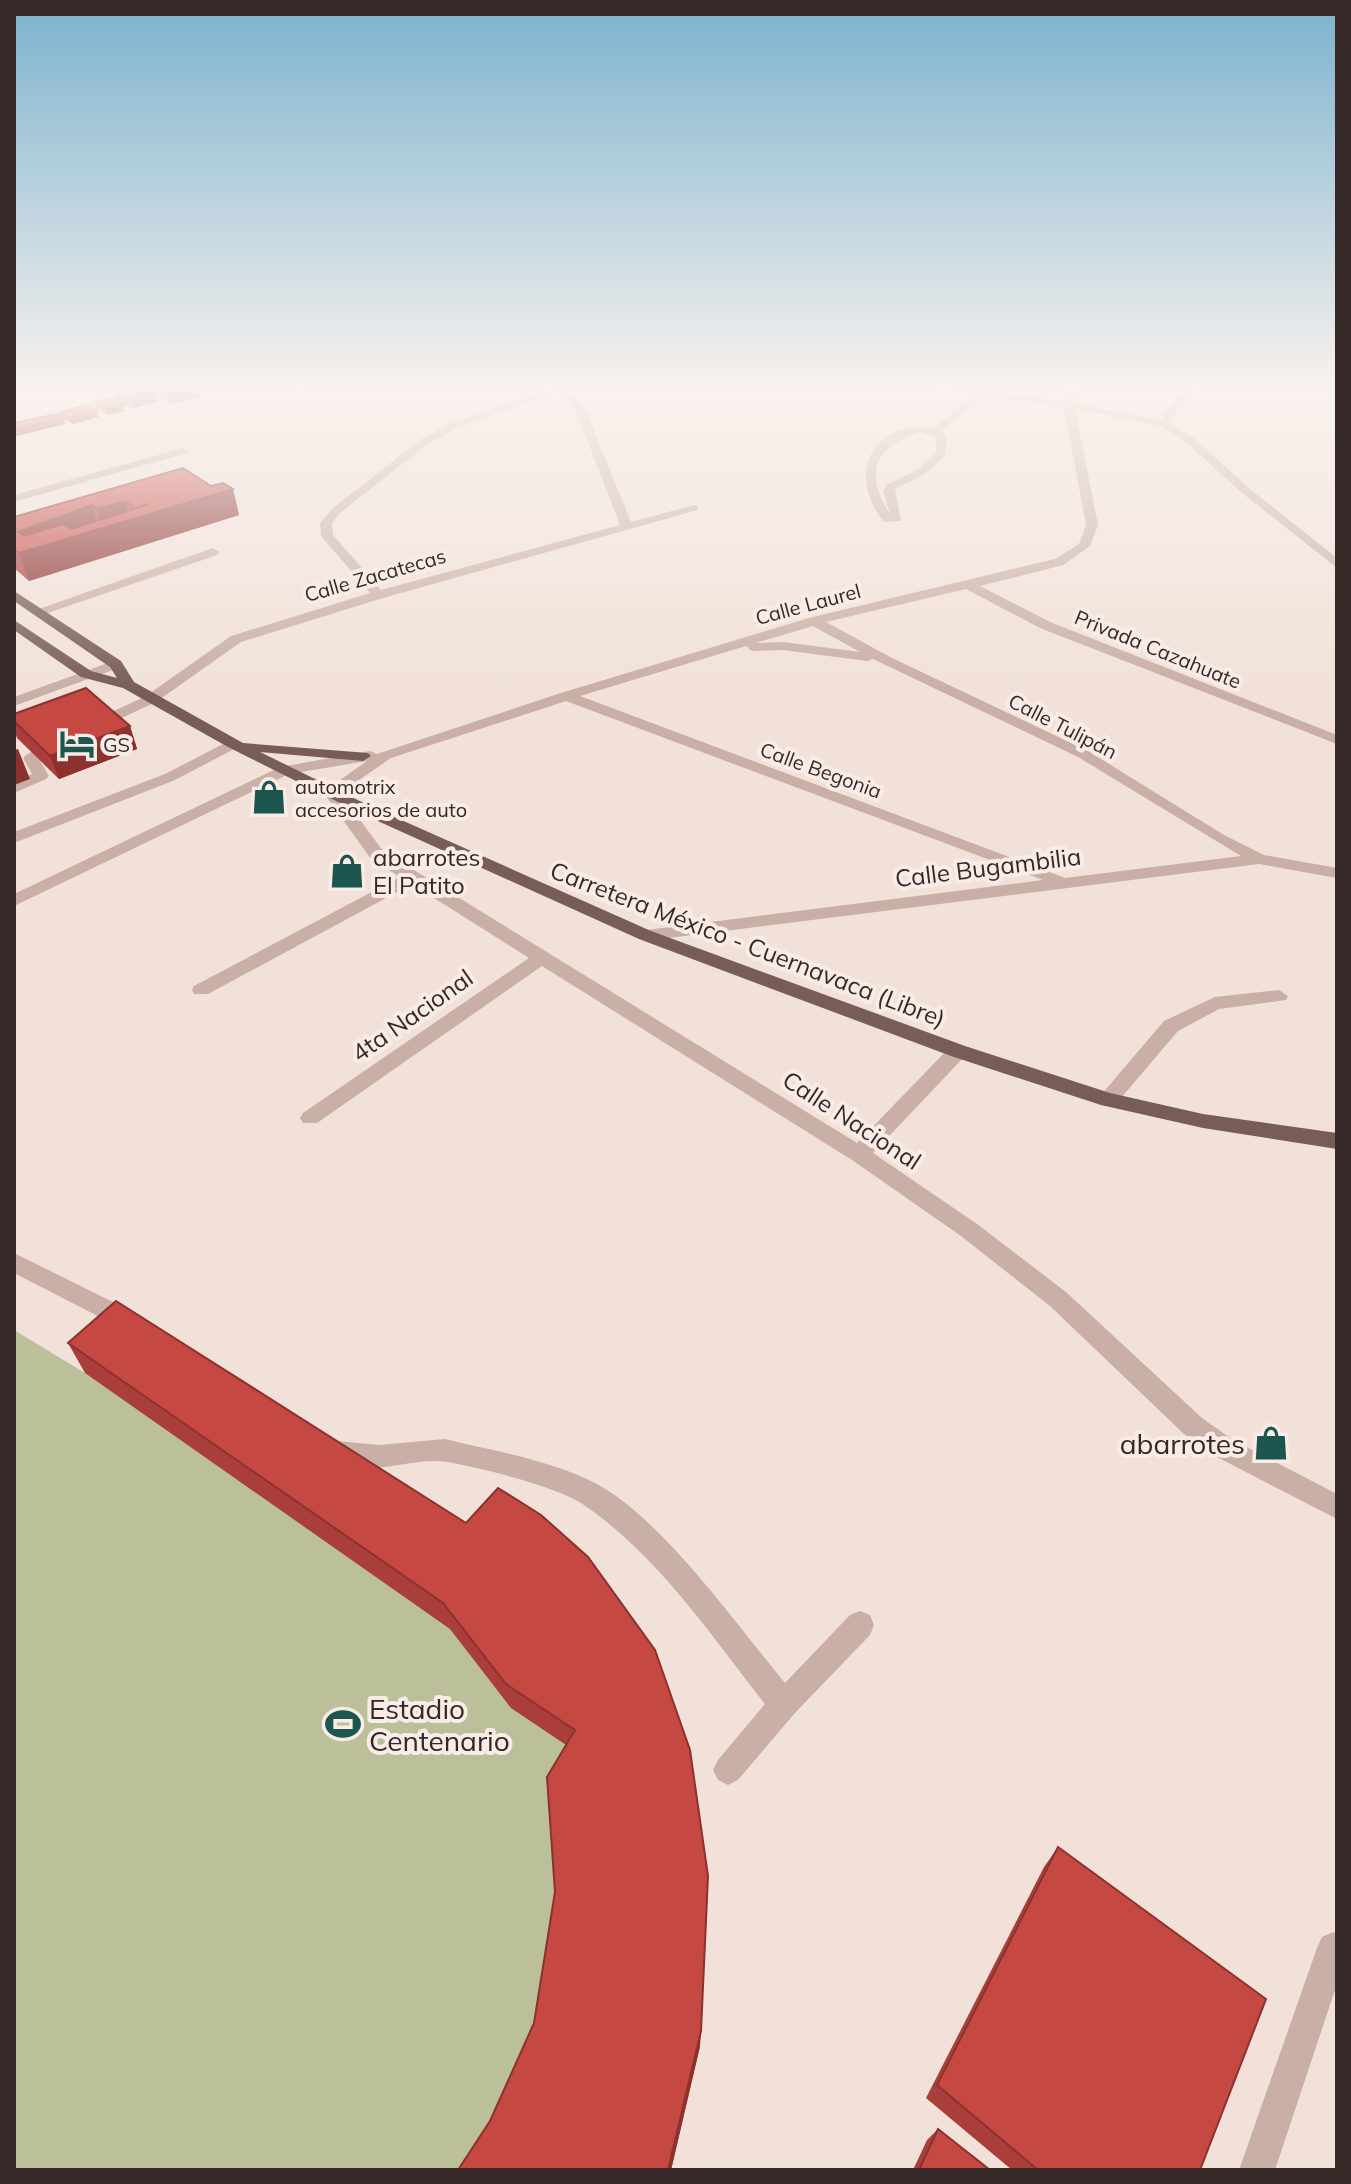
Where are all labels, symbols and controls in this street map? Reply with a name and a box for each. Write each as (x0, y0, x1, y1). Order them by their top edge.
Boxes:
street label: Calle Zacatecas (301, 543, 449, 607)
street label: Calle Laurel (753, 578, 863, 630)
street label: Privada Cazahuate (1071, 604, 1245, 694)
street label: Calle Tulipán (1005, 688, 1121, 764)
hotel icon: GS (58, 725, 96, 763)
place label: GS (103, 732, 130, 757)
street label: Calle Begonia (757, 736, 885, 804)
place label: automotrix accesorios de auto (295, 774, 467, 822)
shop icon: automotrix accesorios de auto (250, 778, 288, 816)
street label: Calle Bugambilia (893, 841, 1083, 893)
place label: abarrotes El Patito (373, 842, 480, 900)
shop icon: abarrotes El Patito (328, 852, 366, 890)
street label: Carretera México - Cuernavaca (Libre) (546, 855, 950, 1033)
street label: 4ta Nacional (346, 962, 478, 1068)
street label: Calle Nacional (777, 1064, 927, 1176)
shop icon: abarrotes (1252, 1424, 1290, 1462)
place label: abarrotes (1120, 1426, 1245, 1461)
place label: Estadio Centenario (369, 1691, 510, 1758)
sports icon: Estadio Centenario (324, 1705, 362, 1743)

